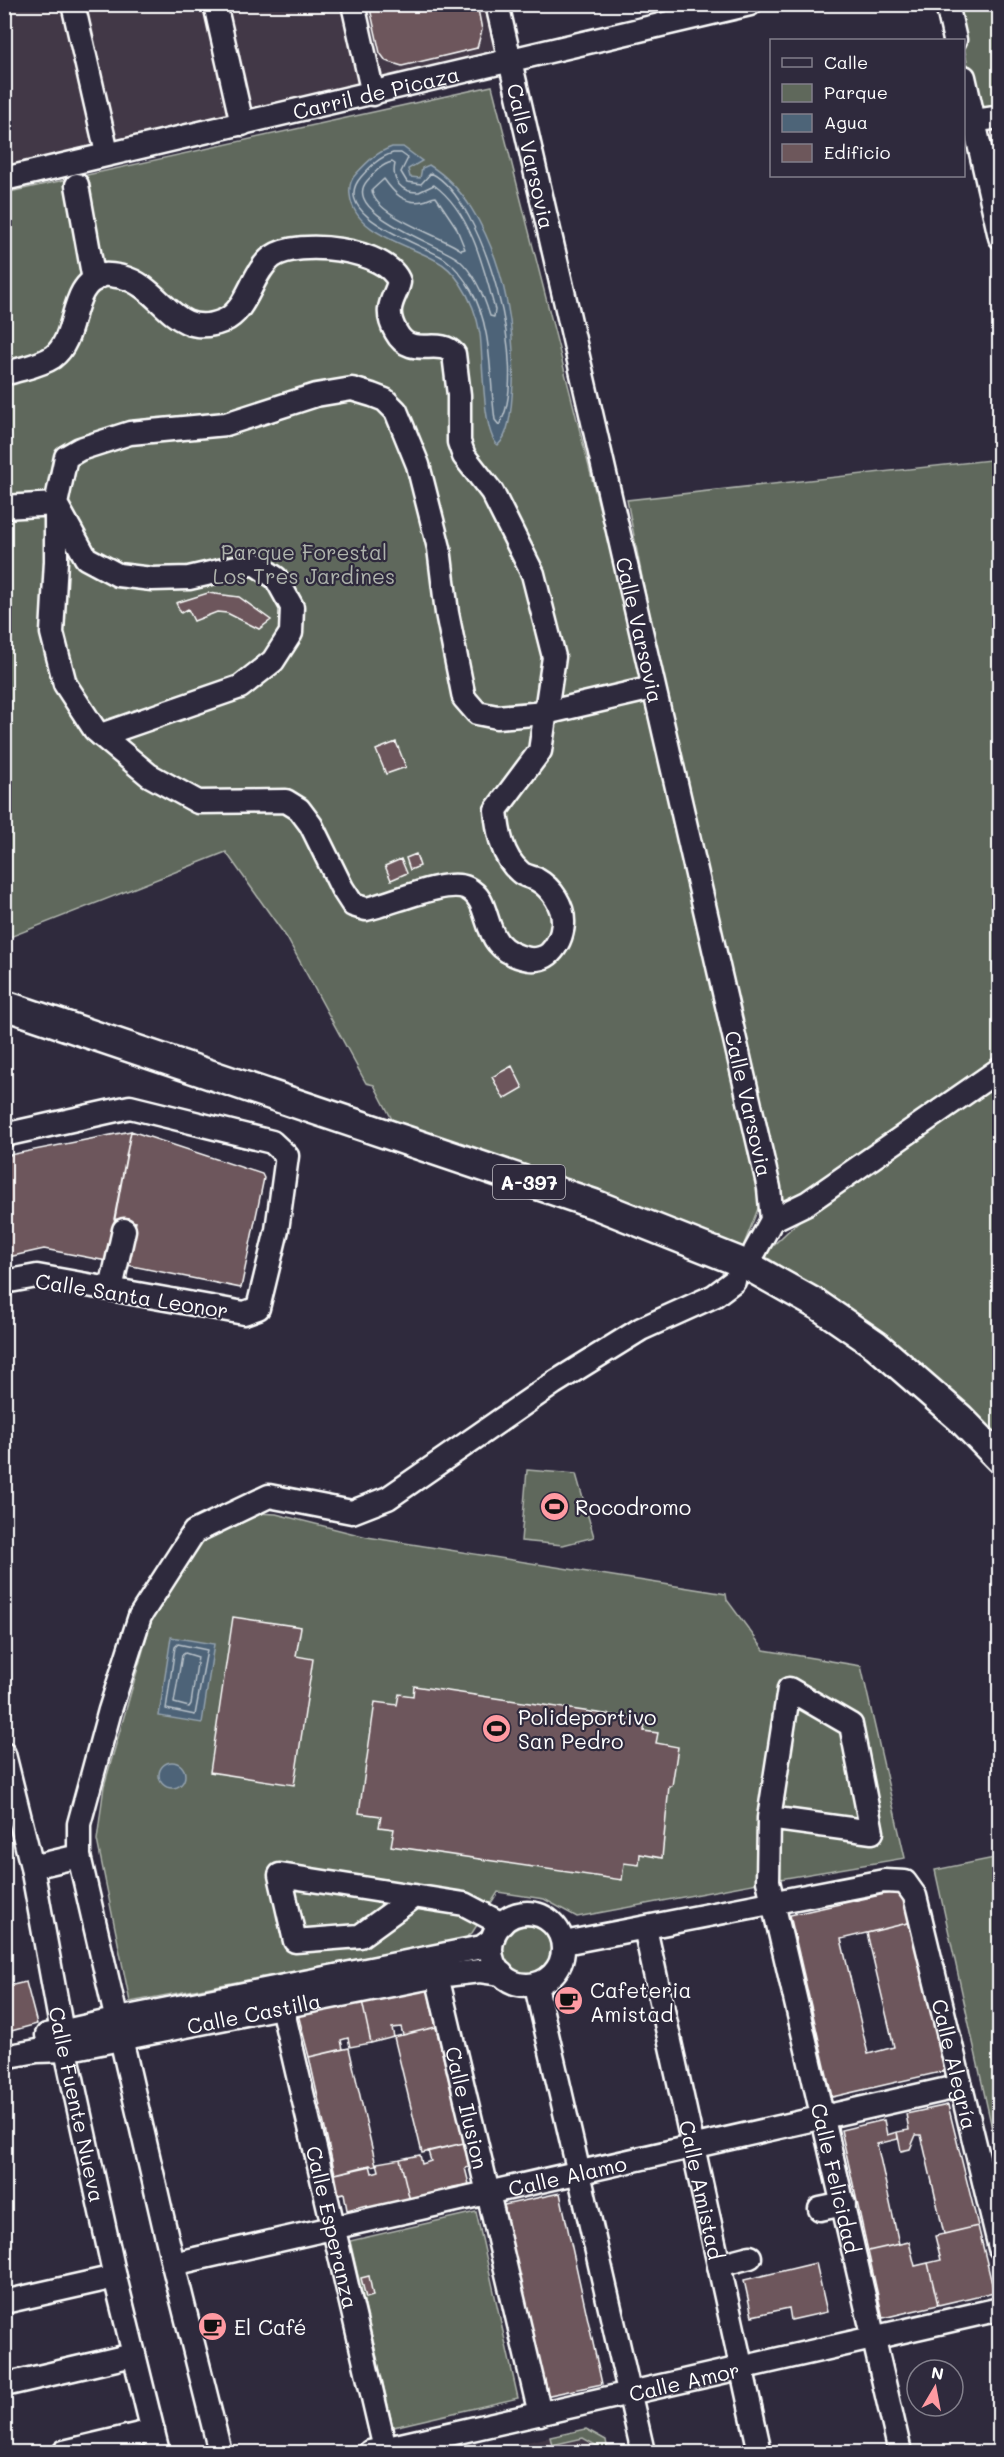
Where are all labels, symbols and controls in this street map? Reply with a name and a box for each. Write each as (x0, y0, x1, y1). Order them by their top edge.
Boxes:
legend (770, 39, 965, 177)
text: Calle (824, 50, 868, 74)
street label: Carril de Picaza (290, 59, 462, 124)
street label: Calle Varsovia (502, 80, 562, 232)
text: Parque (824, 80, 888, 104)
text: Agua (824, 110, 868, 134)
text: Edificio (824, 140, 891, 164)
park label: Parque Forestal Los Tres Jardines (213, 538, 395, 589)
street label: Calle Varsovia (611, 554, 671, 705)
street label: Calle Varsovia (720, 1028, 779, 1179)
road number: A-397 (493, 1165, 565, 1199)
street label: Calle Santa Leonor (34, 1266, 230, 1324)
sports icon: Rocodromo (538, 1490, 570, 1522)
place label: Rocodromo (575, 1493, 691, 1520)
place label: Polideportivo San Pedro (518, 1703, 656, 1754)
sports icon: Polideportivo San Pedro (481, 1712, 513, 1744)
place label: Cafeteria Amistad (590, 1976, 692, 2027)
cafe icon: Cafeteria Amistad (553, 1985, 585, 2017)
street label: Calle Castilla (184, 1986, 323, 2039)
street label: Calle Alegría (927, 1996, 984, 2132)
street label: Calle Fuente Nueva (44, 2004, 112, 2205)
street label: Calle Ilusion (440, 2043, 495, 2171)
street label: Calle Felicidad (806, 2100, 867, 2256)
street label: Calle Amistad (674, 2118, 731, 2262)
street label: Calle Esperanza (301, 2143, 365, 2311)
street label: Calle Alamo (505, 2149, 629, 2201)
cafe icon: El Café (197, 2310, 229, 2342)
place label: El Café (234, 2313, 306, 2340)
street label: Calle Amor (626, 2355, 742, 2406)
north arrow (905, 2358, 965, 2418)
text: N (930, 2361, 946, 2384)

